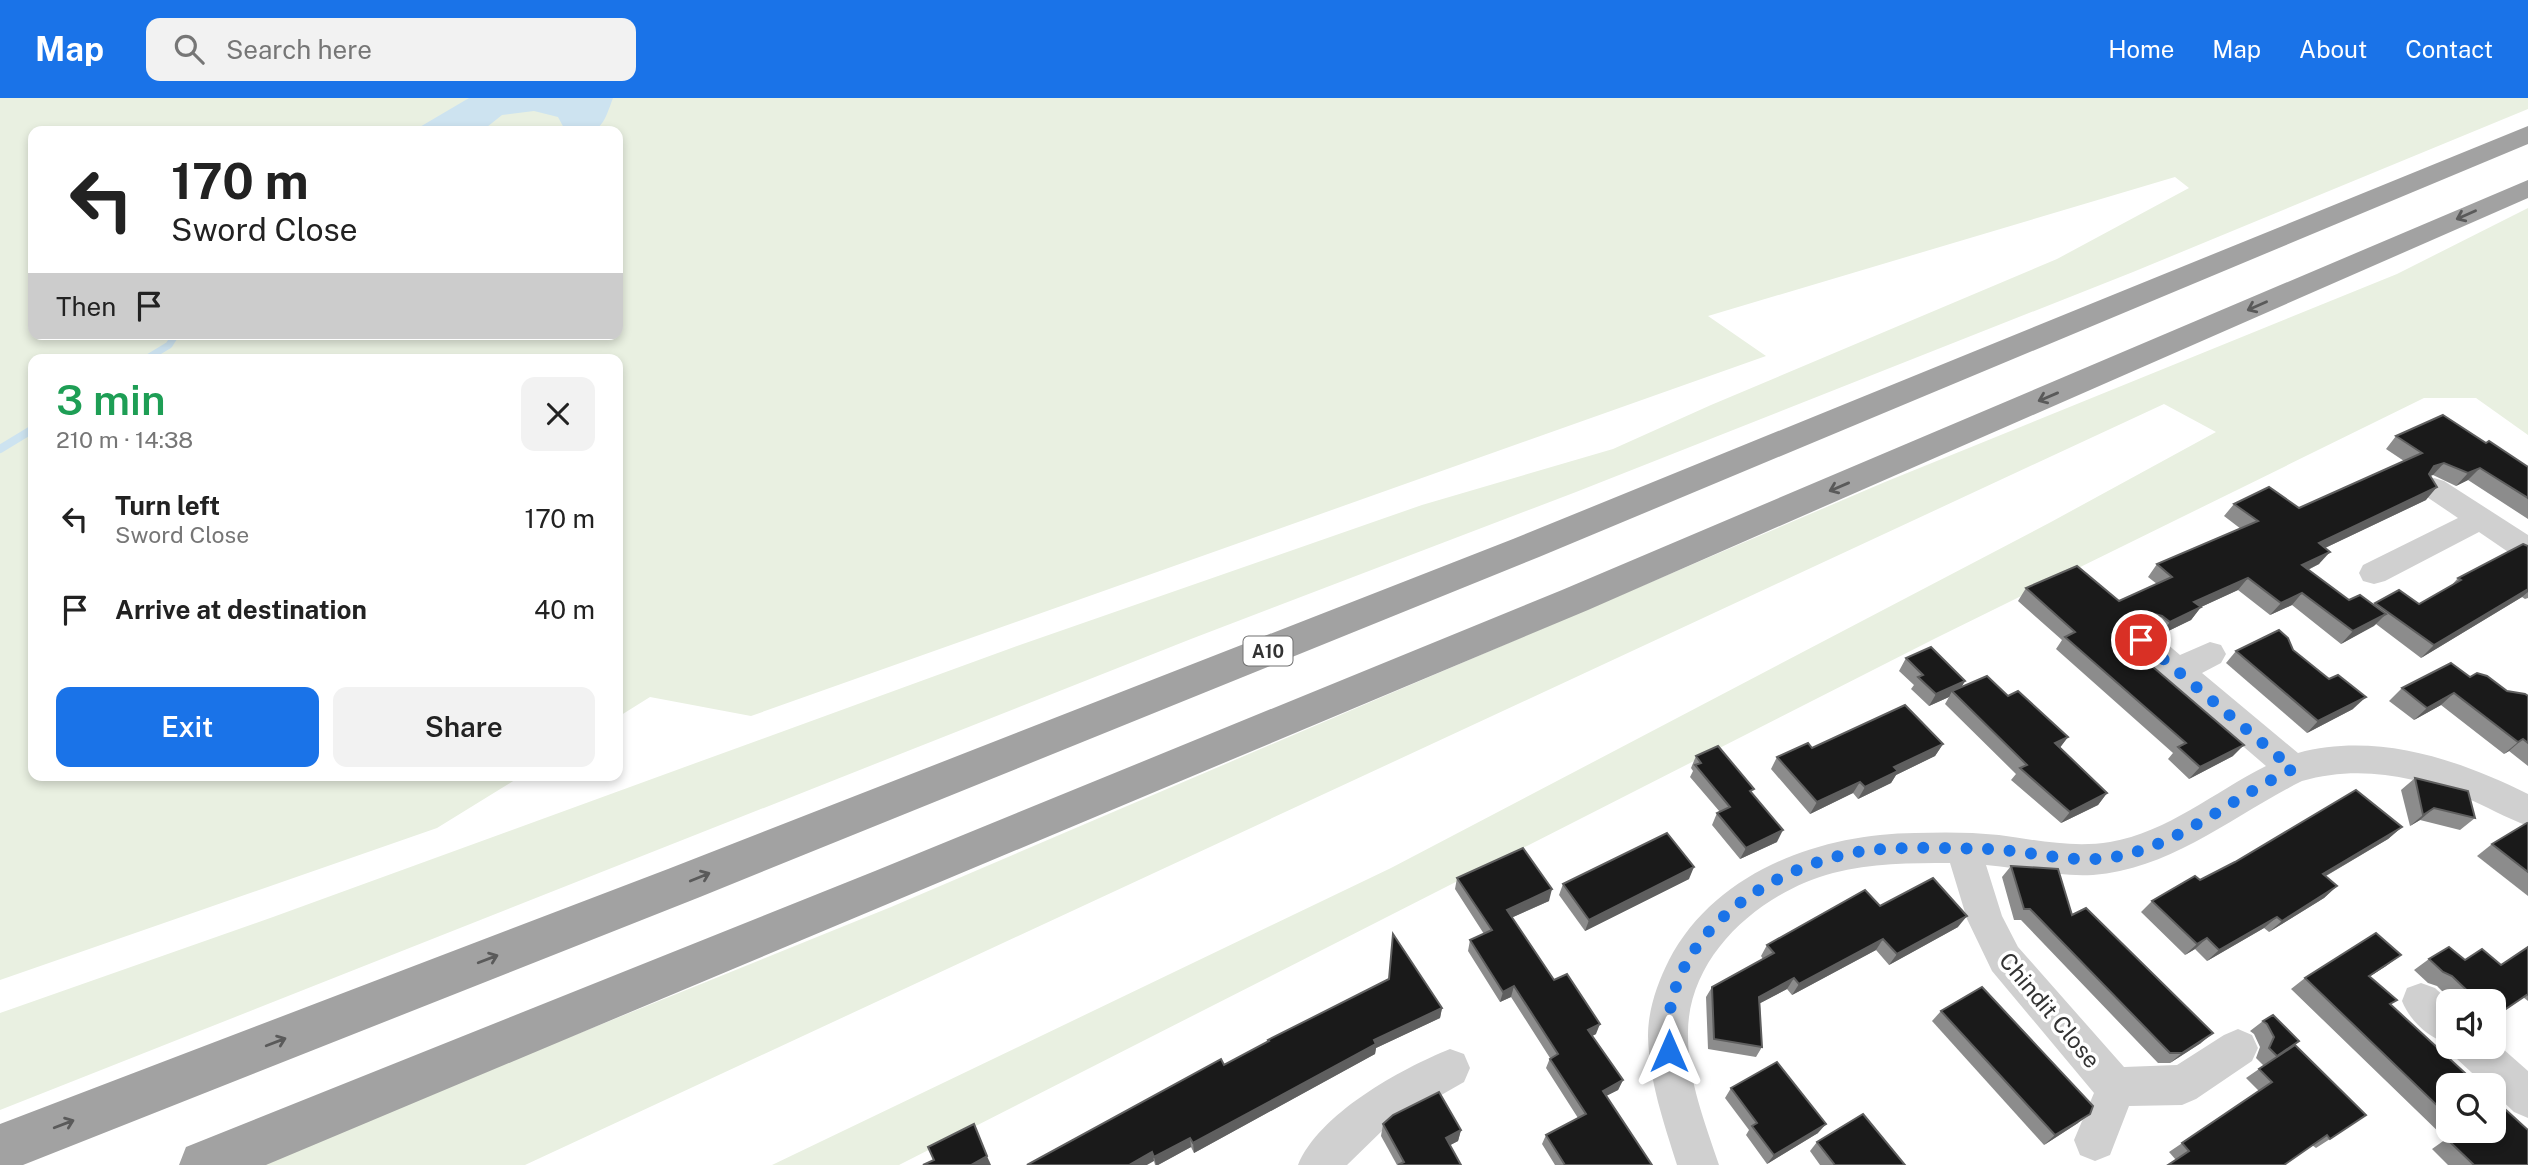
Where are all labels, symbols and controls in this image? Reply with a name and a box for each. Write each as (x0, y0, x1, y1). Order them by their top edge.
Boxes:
search box (146, 18, 636, 81)
text: Map (35, 30, 104, 68)
icon: search (170, 30, 208, 68)
text: Search here (226, 34, 372, 65)
text: Home (2108, 35, 2174, 63)
text: Map (2212, 35, 2261, 63)
text: About (2299, 35, 2367, 63)
text: Contact (2405, 35, 2493, 63)
text: 170 m (171, 152, 309, 210)
icon: left (56, 154, 147, 245)
one-way arrow (2455, 209, 2477, 222)
text: Sword Close (171, 211, 358, 248)
icon: arrive (130, 287, 168, 325)
text: Then (56, 291, 116, 322)
one-way arrow (2247, 301, 2268, 314)
text: 3 min (56, 375, 166, 424)
button: close (521, 377, 595, 451)
one-way arrow (2038, 391, 2060, 404)
text: 210 m · 14:38 (56, 426, 193, 453)
one-way arrow (1829, 481, 1851, 494)
text: Turn left (115, 490, 220, 521)
icon: left (56, 500, 94, 538)
text: 170 m (525, 503, 595, 534)
text: Sword Close (115, 521, 249, 548)
icon: arrive (56, 591, 94, 629)
text: Arrive at destination (115, 594, 367, 625)
text: 40 m (534, 594, 595, 625)
pin (2111, 610, 2171, 670)
icon: arrive (2122, 621, 2160, 659)
road number: A10 (1244, 636, 1292, 666)
button: Exit (56, 687, 319, 767)
button: Share (333, 687, 595, 767)
one-way arrow (689, 869, 710, 882)
street label: Chindit Close (1994, 947, 2106, 1073)
one-way arrow (476, 952, 498, 965)
map controls (2436, 989, 2506, 1143)
button: sound (2436, 989, 2506, 1059)
position arrow (1632, 1014, 1706, 1088)
one-way arrow (264, 1034, 286, 1047)
button: search (2436, 1073, 2506, 1143)
one-way arrow (52, 1116, 74, 1129)

